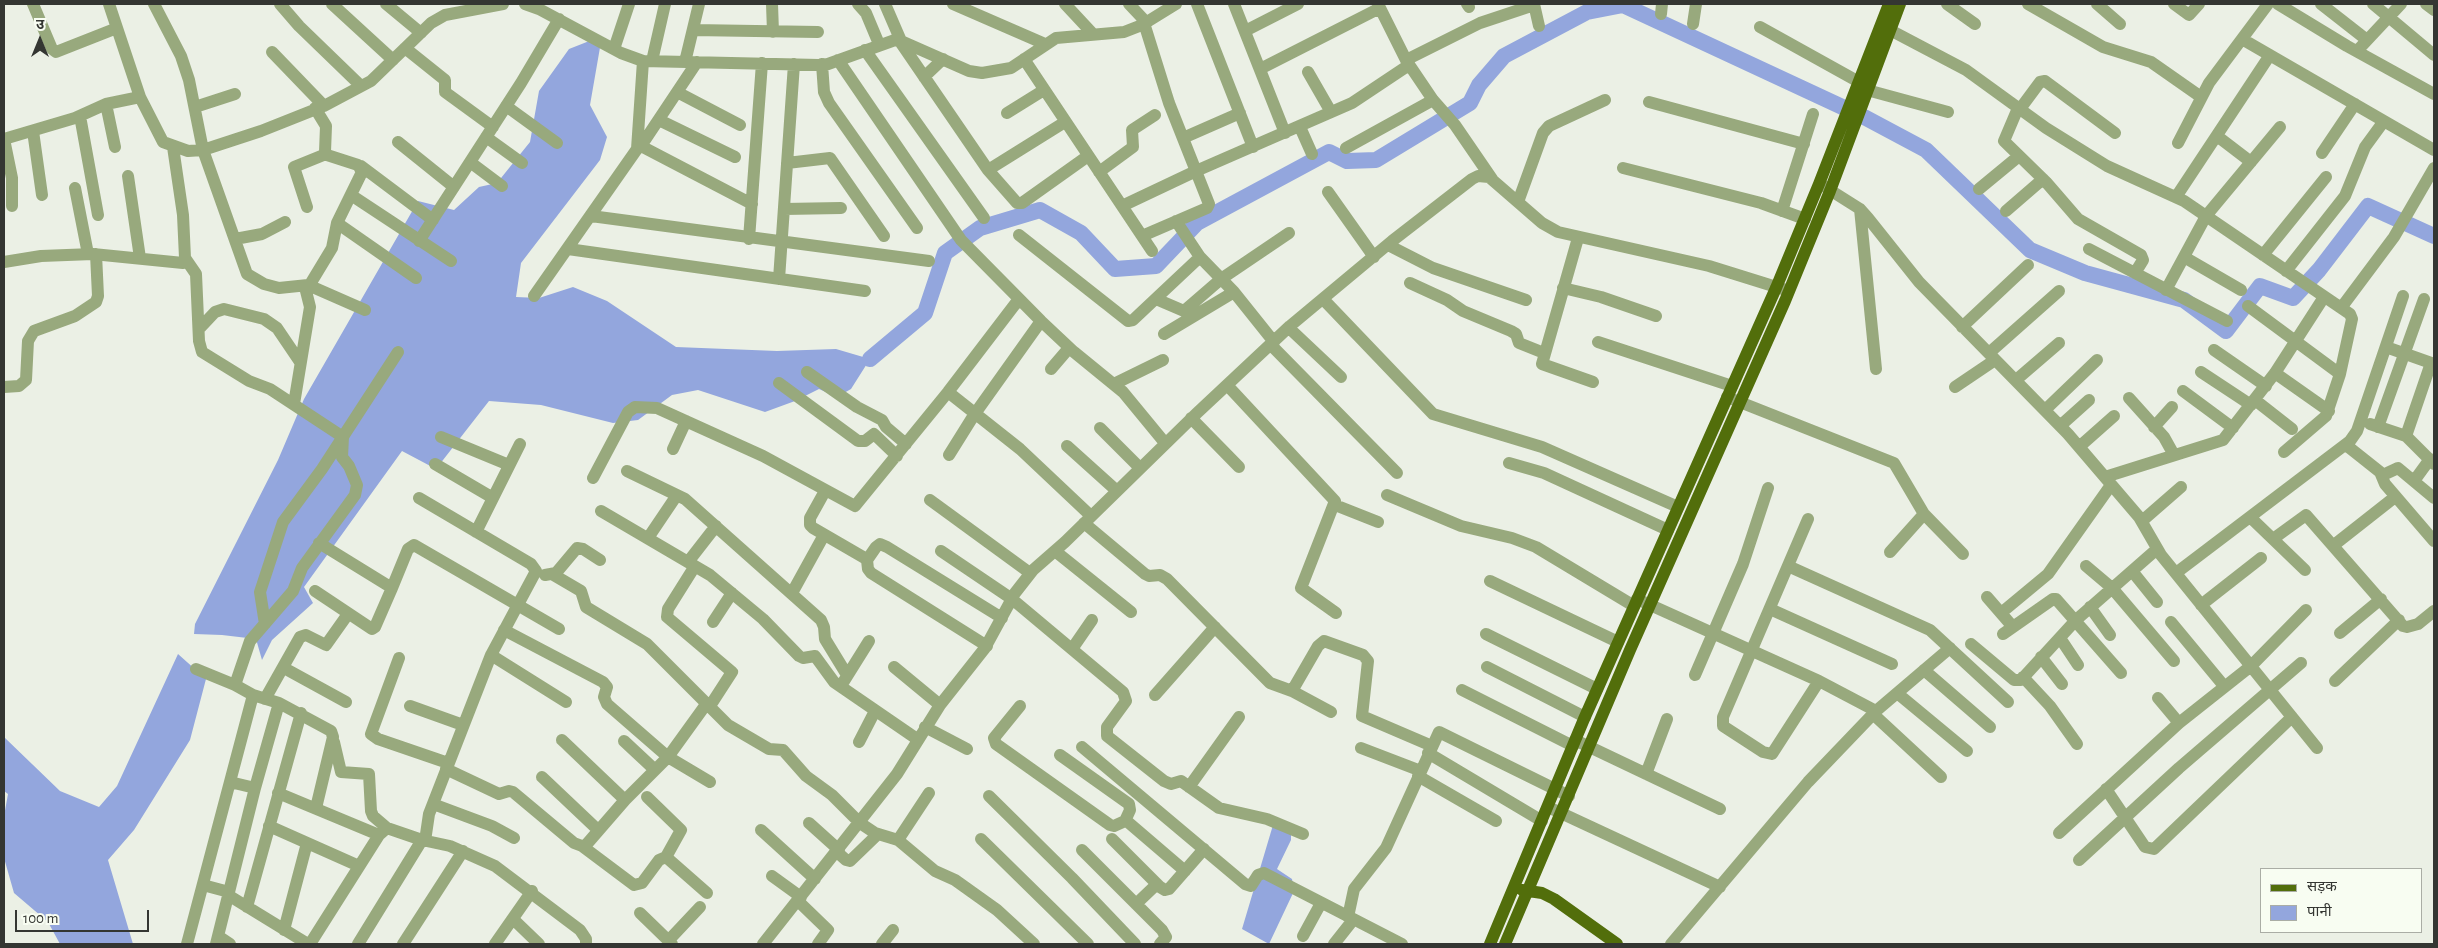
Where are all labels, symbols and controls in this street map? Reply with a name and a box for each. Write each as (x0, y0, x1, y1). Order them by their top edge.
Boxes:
north arrow (15, 15, 65, 65)
text: उ (36, 18, 44, 32)
legend (2260, 868, 2423, 933)
text: सड़क (2307, 879, 2337, 894)
scale bar (18, 900, 151, 932)
text: पानी (2307, 904, 2332, 919)
text: 100 m (23, 911, 58, 926)

